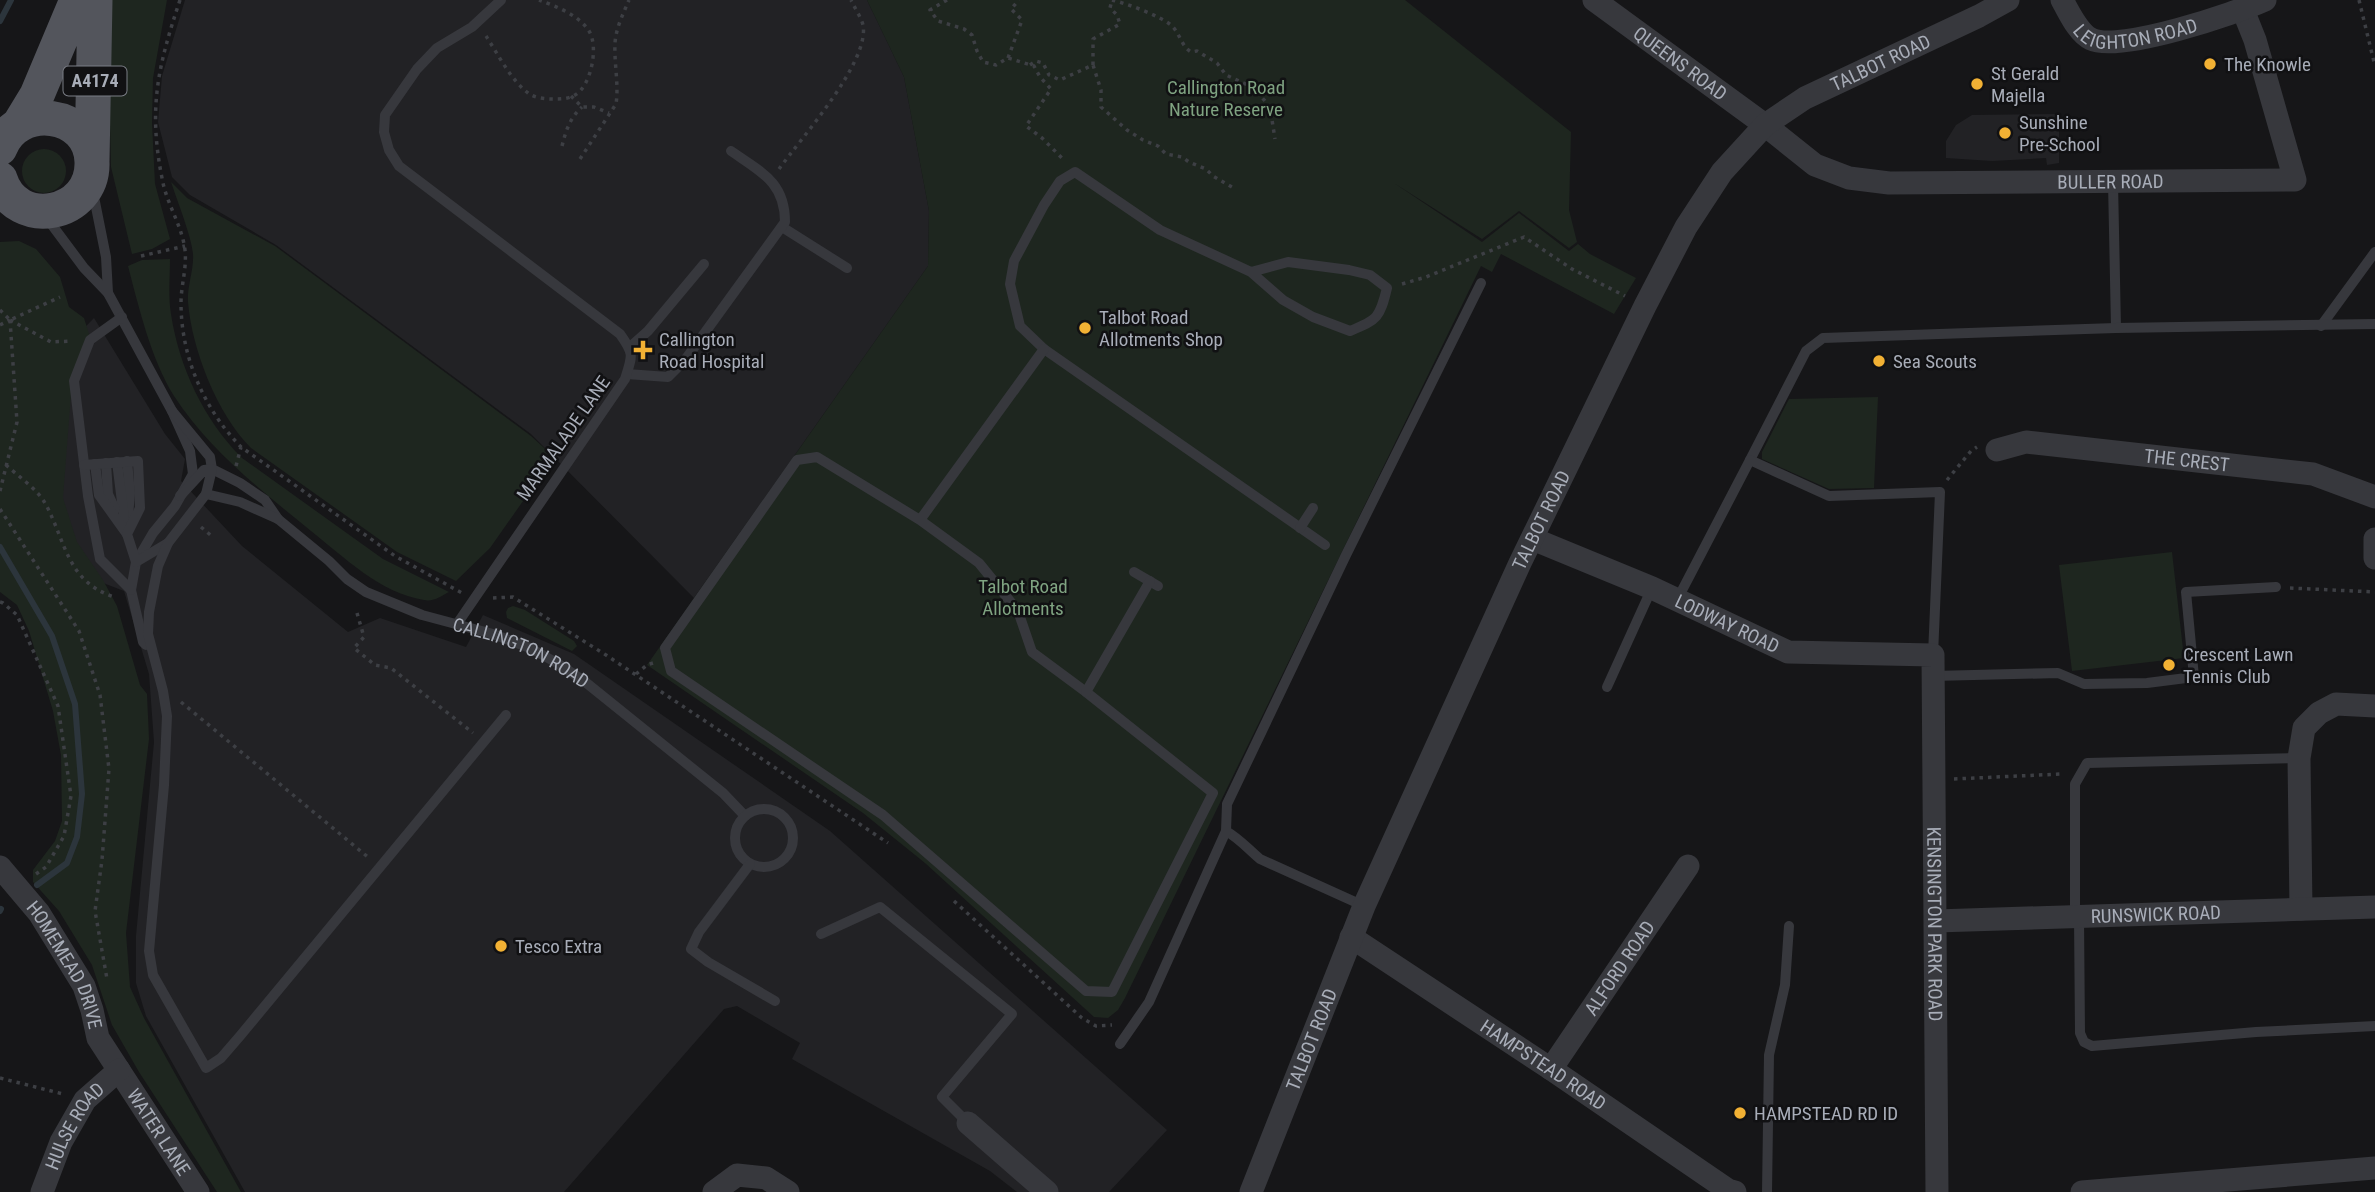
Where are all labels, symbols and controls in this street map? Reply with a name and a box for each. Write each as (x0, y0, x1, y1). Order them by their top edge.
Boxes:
street label: LEIGHTON ROAD (2068, 14, 2200, 54)
street label: QUEENS ROAD (1629, 22, 1731, 105)
street label: TALBOT ROAD (1827, 30, 1934, 96)
place label: The Knowle (2224, 53, 2311, 76)
marker: The Knowle (2202, 56, 2218, 72)
place label: St Gerald Majella (1991, 62, 2059, 107)
road number: A4174 (64, 66, 126, 96)
park label: Callington Road Nature Reserve (1167, 76, 1285, 121)
marker: St Gerald Majella (1969, 76, 1985, 92)
place label: Sunshine Pre-School (2019, 111, 2100, 156)
marker: Sunshine Pre-School (1997, 125, 2013, 141)
street label: BULLER ROAD (2057, 170, 2164, 194)
place label: Talbot Road Allotments Shop (1099, 306, 1223, 351)
marker: Talbot Road Allotments Shop (1077, 320, 1093, 336)
place label: Callington Road Hospital (659, 328, 764, 373)
marker: Callington Road Hospital (633, 340, 653, 360)
place label: Sea Scouts (1893, 350, 1977, 373)
marker: Sea Scouts (1871, 353, 1887, 369)
street label: MARMALADE LANE (512, 371, 615, 505)
street label: THE CREST (2143, 444, 2231, 477)
street label: TALBOT ROAD (1507, 467, 1575, 574)
park label: Talbot Road Allotments (978, 575, 1068, 620)
street label: LODWAY ROAD (1671, 590, 1783, 658)
street label: CALLINGTON ROAD (450, 613, 594, 693)
place label: Crescent Lawn Tennis Club (2183, 643, 2294, 688)
marker: Crescent Lawn Tennis Club (2161, 657, 2177, 673)
street label: KENSINGTON PARK ROAD (1922, 827, 1947, 1021)
street label: HOMEMEAD DRIVE (22, 896, 107, 1031)
street label: RUNSWICK ROAD (2090, 901, 2221, 928)
street label: ALFORD ROAD (1580, 917, 1660, 1020)
place label: Tesco Extra (515, 935, 602, 958)
marker: Tesco Extra (493, 938, 509, 954)
street label: TALBOT ROAD (1281, 985, 1342, 1094)
street label: HAMPSTEAD ROAD (1476, 1015, 1610, 1115)
street label: HULSE ROAD (41, 1078, 109, 1173)
street label: WATER LANE (122, 1084, 195, 1180)
place label: HAMPSTEAD RD ID (1754, 1102, 1898, 1125)
marker: HAMPSTEAD RD ID (1732, 1105, 1748, 1121)

